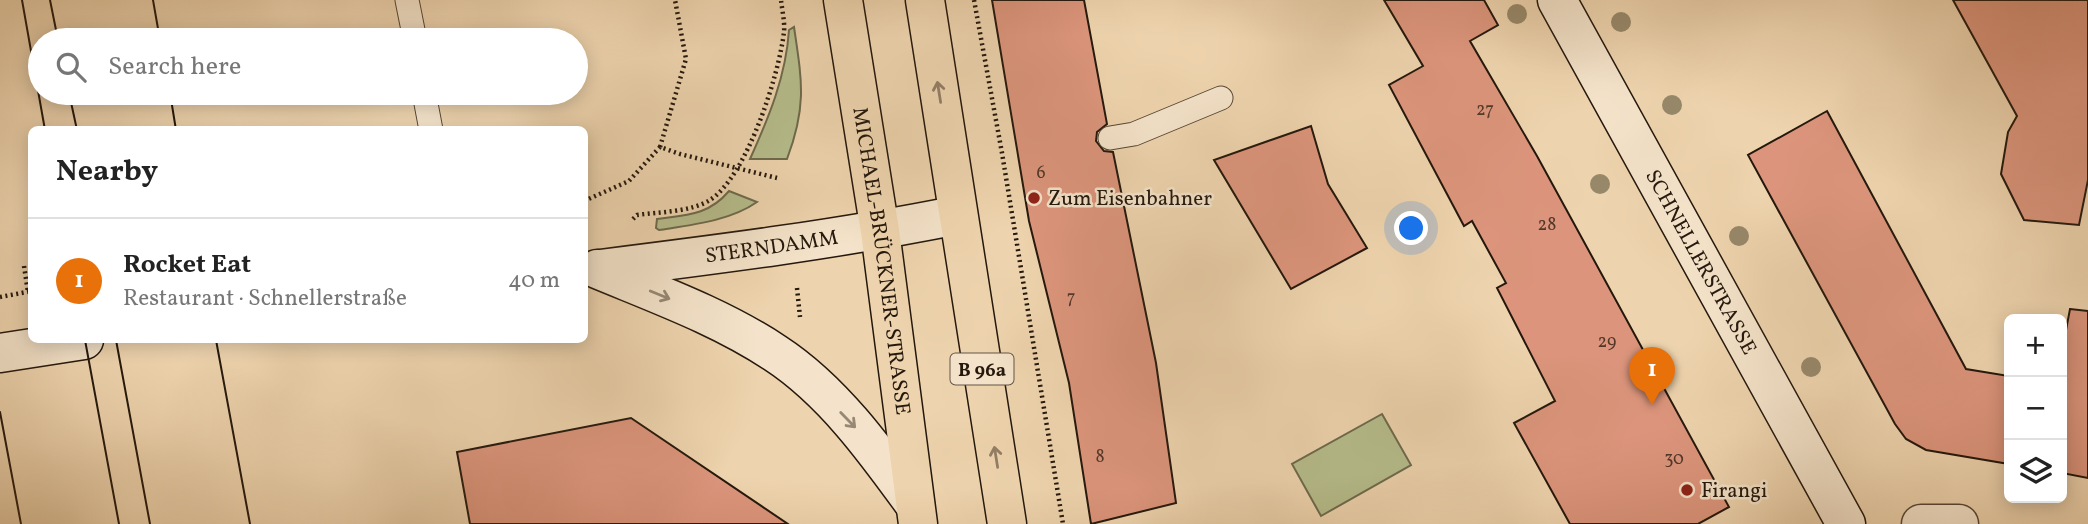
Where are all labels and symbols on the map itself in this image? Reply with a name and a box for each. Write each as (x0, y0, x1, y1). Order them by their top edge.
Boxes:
one-way arrow (932, 82, 945, 104)
house number: 27 (1476, 98, 1494, 123)
street label: MICHAEL-BRÜCKNER-STRASSE (844, 105, 917, 417)
house number: 6 (1036, 161, 1046, 186)
street label: SCHNELLERSTRASSE (1637, 165, 1763, 360)
place label: Zum Eisenbahner (1048, 185, 1212, 214)
marker: Zum Eisenbahner (1026, 190, 1042, 206)
your location (1394, 211, 1428, 245)
house number: 28 (1538, 213, 1556, 238)
street label: STERNDAMM (703, 224, 840, 271)
house number: 7 (1067, 286, 1075, 311)
one-way arrow (649, 289, 671, 302)
house number: 29 (1598, 330, 1616, 355)
pin: 1 (1629, 347, 1675, 405)
road number: B 96a (950, 354, 1014, 384)
one-way arrow (839, 411, 856, 428)
house number: 8 (1095, 445, 1105, 470)
one-way arrow (989, 446, 1002, 468)
house number: 30 (1664, 447, 1684, 472)
place label: Firangi (1701, 477, 1767, 506)
marker: Firangi (1679, 482, 1695, 498)

